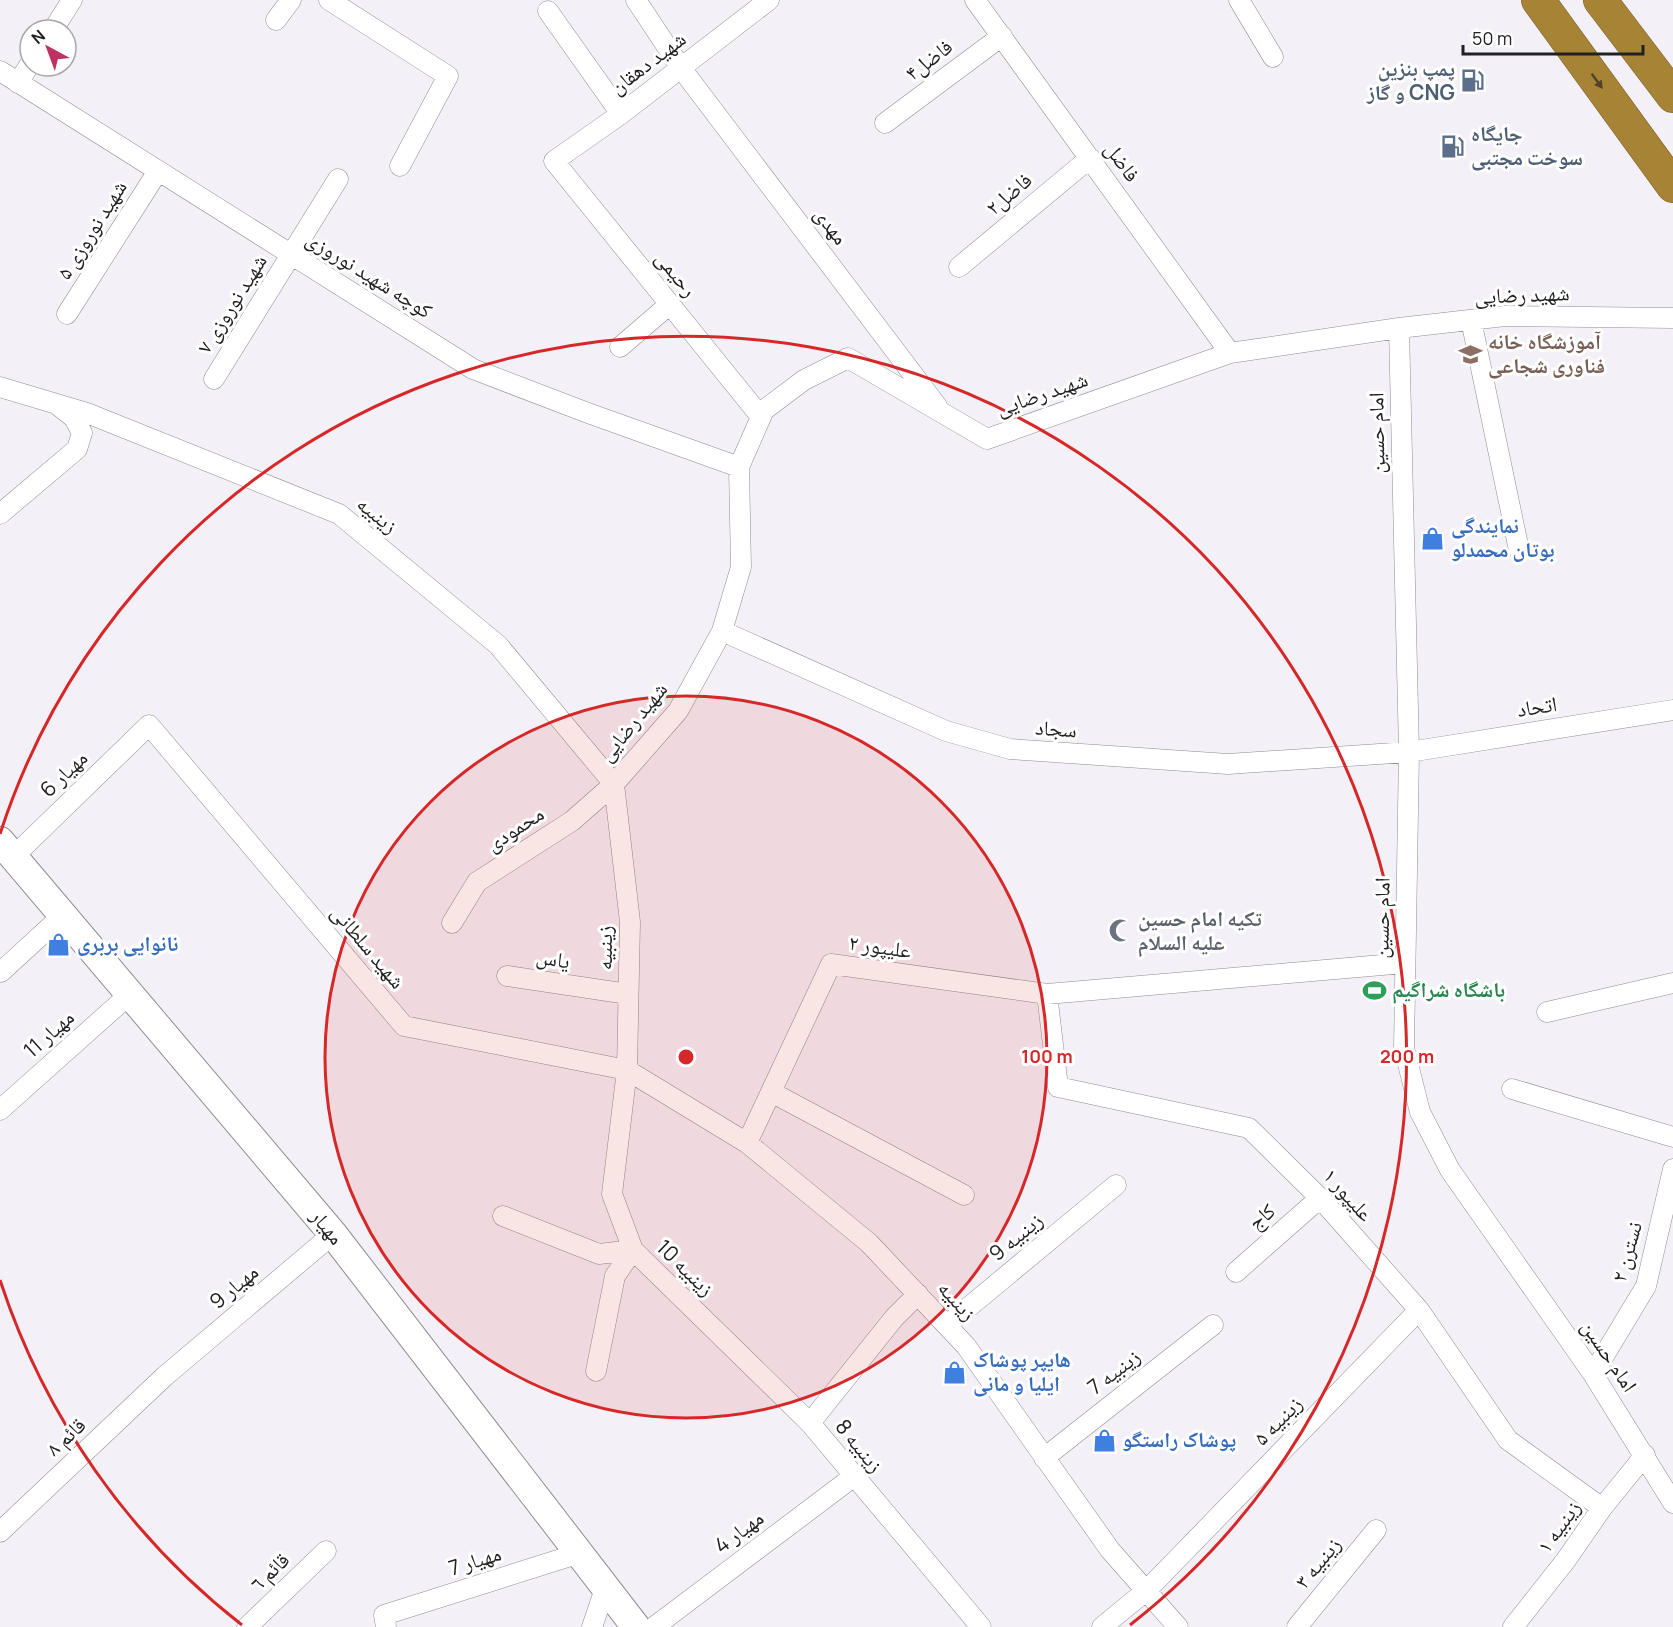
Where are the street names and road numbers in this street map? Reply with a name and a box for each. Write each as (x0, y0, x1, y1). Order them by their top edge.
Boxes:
street label: شهید دهقان (604, 24, 691, 100)
street label: فاضل۴ (899, 32, 958, 86)
street label: فاضل (1099, 136, 1147, 187)
street label: فاضل۲ (979, 166, 1037, 221)
street label: شهید نوروزی ۵ (50, 175, 133, 284)
street label: مهدی (808, 201, 855, 250)
street label: کوچه شهید نوروزی (301, 224, 438, 324)
street label: رحیمی (649, 244, 704, 302)
street label: شهید نوروزی ۷ (190, 249, 273, 358)
street label: شهید رضایی (1474, 278, 1570, 310)
street label: شهید رضایی (992, 364, 1091, 422)
street label: امام حسین (1361, 392, 1392, 474)
street label: زینبیه (351, 489, 404, 539)
street label: شهید رضایی (591, 676, 673, 767)
street label: اتحاد (1515, 689, 1559, 723)
street label: سجاد (1034, 713, 1078, 743)
street label: مهیار 6 (34, 744, 93, 803)
street label: محمودی (480, 799, 549, 857)
street label: امام حسین (1366, 877, 1397, 959)
street label: شهید سلطانی (326, 899, 412, 994)
street label: زینبیه (590, 926, 618, 970)
street label: علیپور ۲ (847, 928, 913, 964)
street label: یاس (534, 942, 572, 974)
street label: مهیار 11 (17, 1003, 80, 1063)
street label: علیپور ۱ (1317, 1162, 1380, 1227)
street label: کاج (1242, 1197, 1281, 1236)
street label: مهیار (304, 1202, 351, 1250)
street label: زینبیه 9 (983, 1206, 1048, 1267)
street label: نسترن ۲ (1604, 1218, 1648, 1285)
street label: زینبیه 10 (651, 1233, 721, 1302)
street label: مهیار 9 (203, 1258, 264, 1315)
street label: زینبیه (932, 1274, 983, 1326)
street label: امام حسین (1575, 1314, 1644, 1398)
street label: زینبیه 7 (1081, 1342, 1145, 1401)
street label: زینبیه ۵ (1247, 1390, 1308, 1451)
street label: قائم ٨ (39, 1411, 92, 1462)
street label: زینبیه 8 (830, 1413, 890, 1478)
street label: زینبیه ۱ (1530, 1495, 1586, 1558)
street label: مهیار 4 (708, 1503, 769, 1559)
street label: زینبیه ۳ (1288, 1531, 1346, 1594)
street label: مهیار 7 (445, 1538, 504, 1582)
street label: قائم ٦ (244, 1546, 296, 1598)

